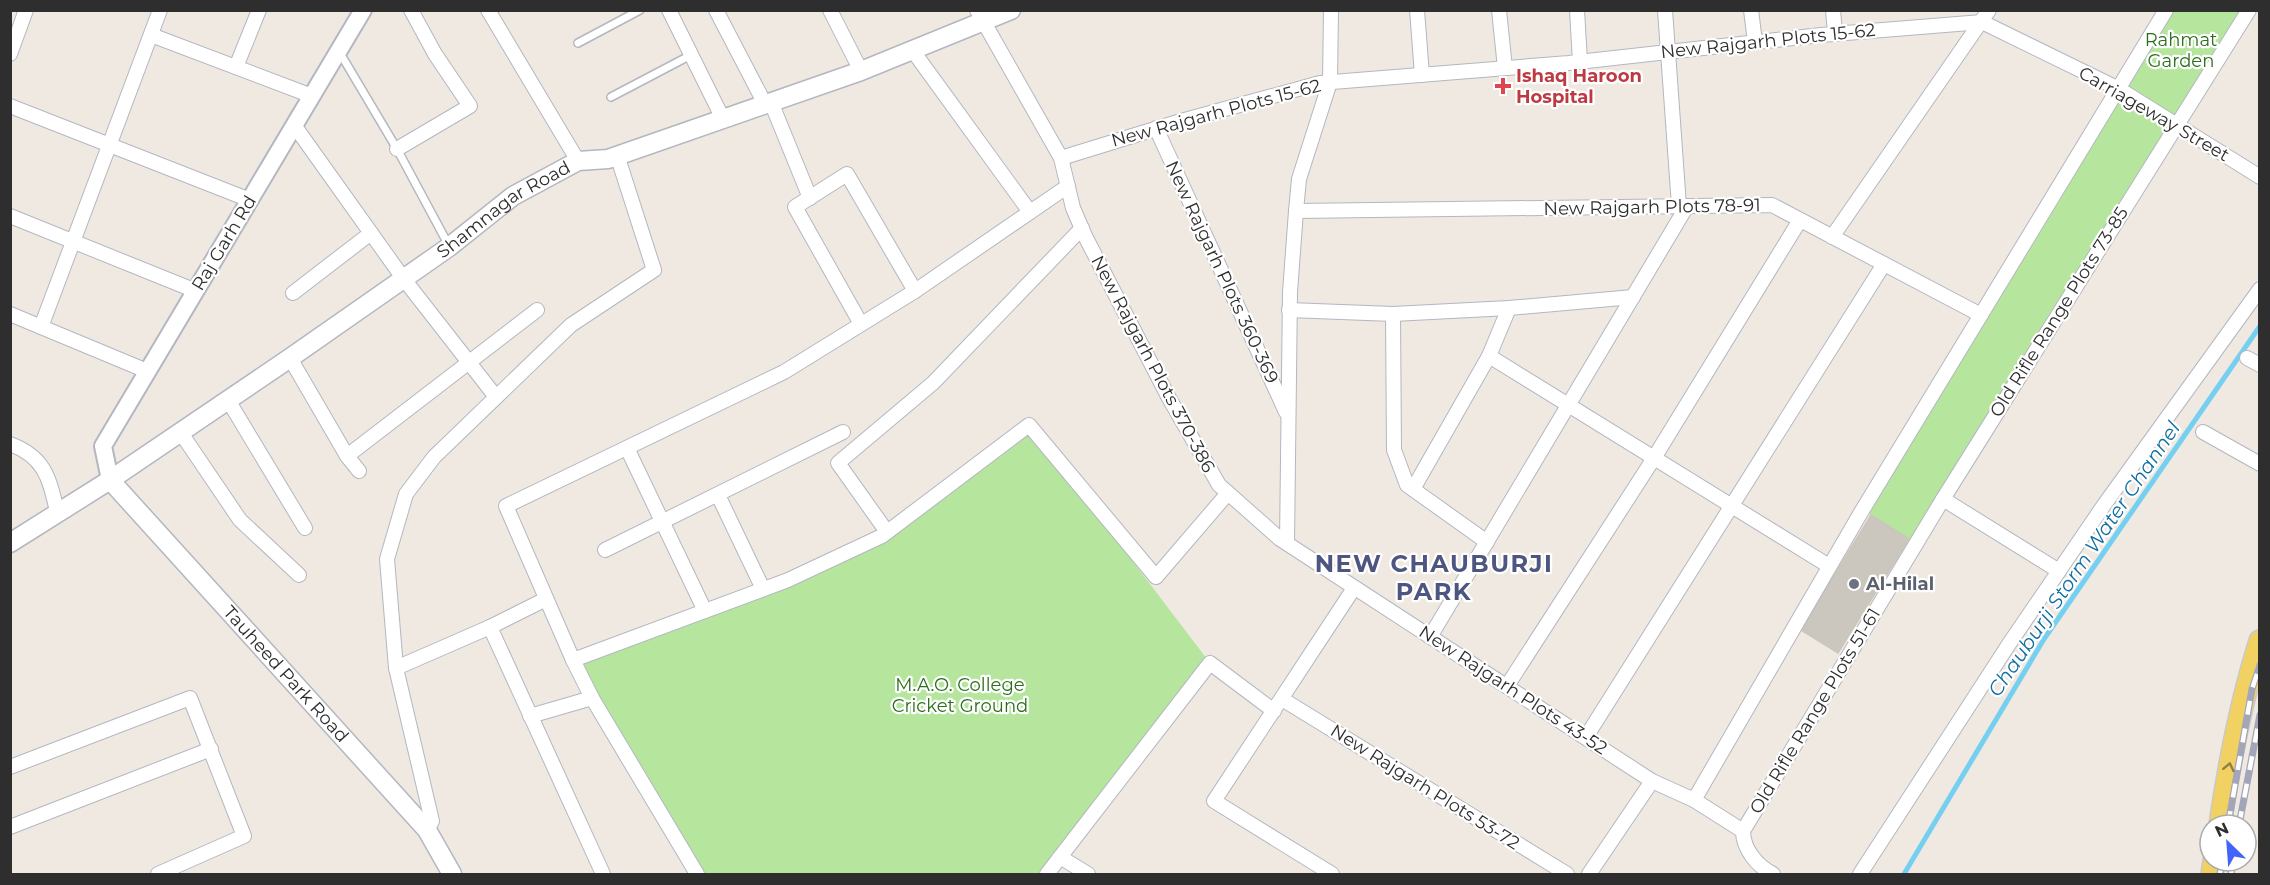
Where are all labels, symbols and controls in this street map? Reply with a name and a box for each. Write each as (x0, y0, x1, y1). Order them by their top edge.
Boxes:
street label: New Rajgarh Plots 15-62 (1659, 19, 1877, 63)
park label: Rahmat Garden (2145, 29, 2217, 72)
street label: Carriageway Street (2075, 62, 2233, 166)
place label: Ishaq Haroon Hospital (1516, 65, 1642, 108)
street label: New Rajgarh Plots 15-62 (1109, 74, 1323, 152)
marker: Ishaq Haroon Hospital (1494, 77, 1512, 95)
street label: Shamnagar Road (433, 156, 574, 263)
street label: New Rajgarh Plots 360-369 (1161, 157, 1283, 387)
street label: Raj Garh Rd (187, 192, 261, 294)
street label: New Rajgarh Plots 78-91 (1543, 194, 1761, 220)
street label: Old Rifle Range Plots 73-85 (1985, 203, 2133, 421)
street label: New Rajgarh Plots 370-386 (1086, 252, 1220, 476)
water label: Chauburji Storm Water Channel (1983, 417, 2186, 701)
district label: NEW CHAUBURJI PARK (1315, 549, 1553, 606)
place label: Al-Hilal (1865, 573, 1934, 595)
marker: Al-Hilal (1847, 577, 1861, 591)
street label: Tauheed Park Road (219, 601, 353, 747)
street label: Old Rifle Range Plots 51-61 (1745, 604, 1885, 818)
street label: New Rajgarh Plots 43-52 (1415, 621, 1611, 759)
park label: M.A.O. College Cricket Ground (892, 674, 1028, 717)
street label: New Rajgarh Plots 53-72 (1326, 720, 1524, 854)
one-way arrow (2222, 763, 2235, 773)
north arrow (2198, 813, 2258, 873)
text: N (2212, 819, 2232, 841)

